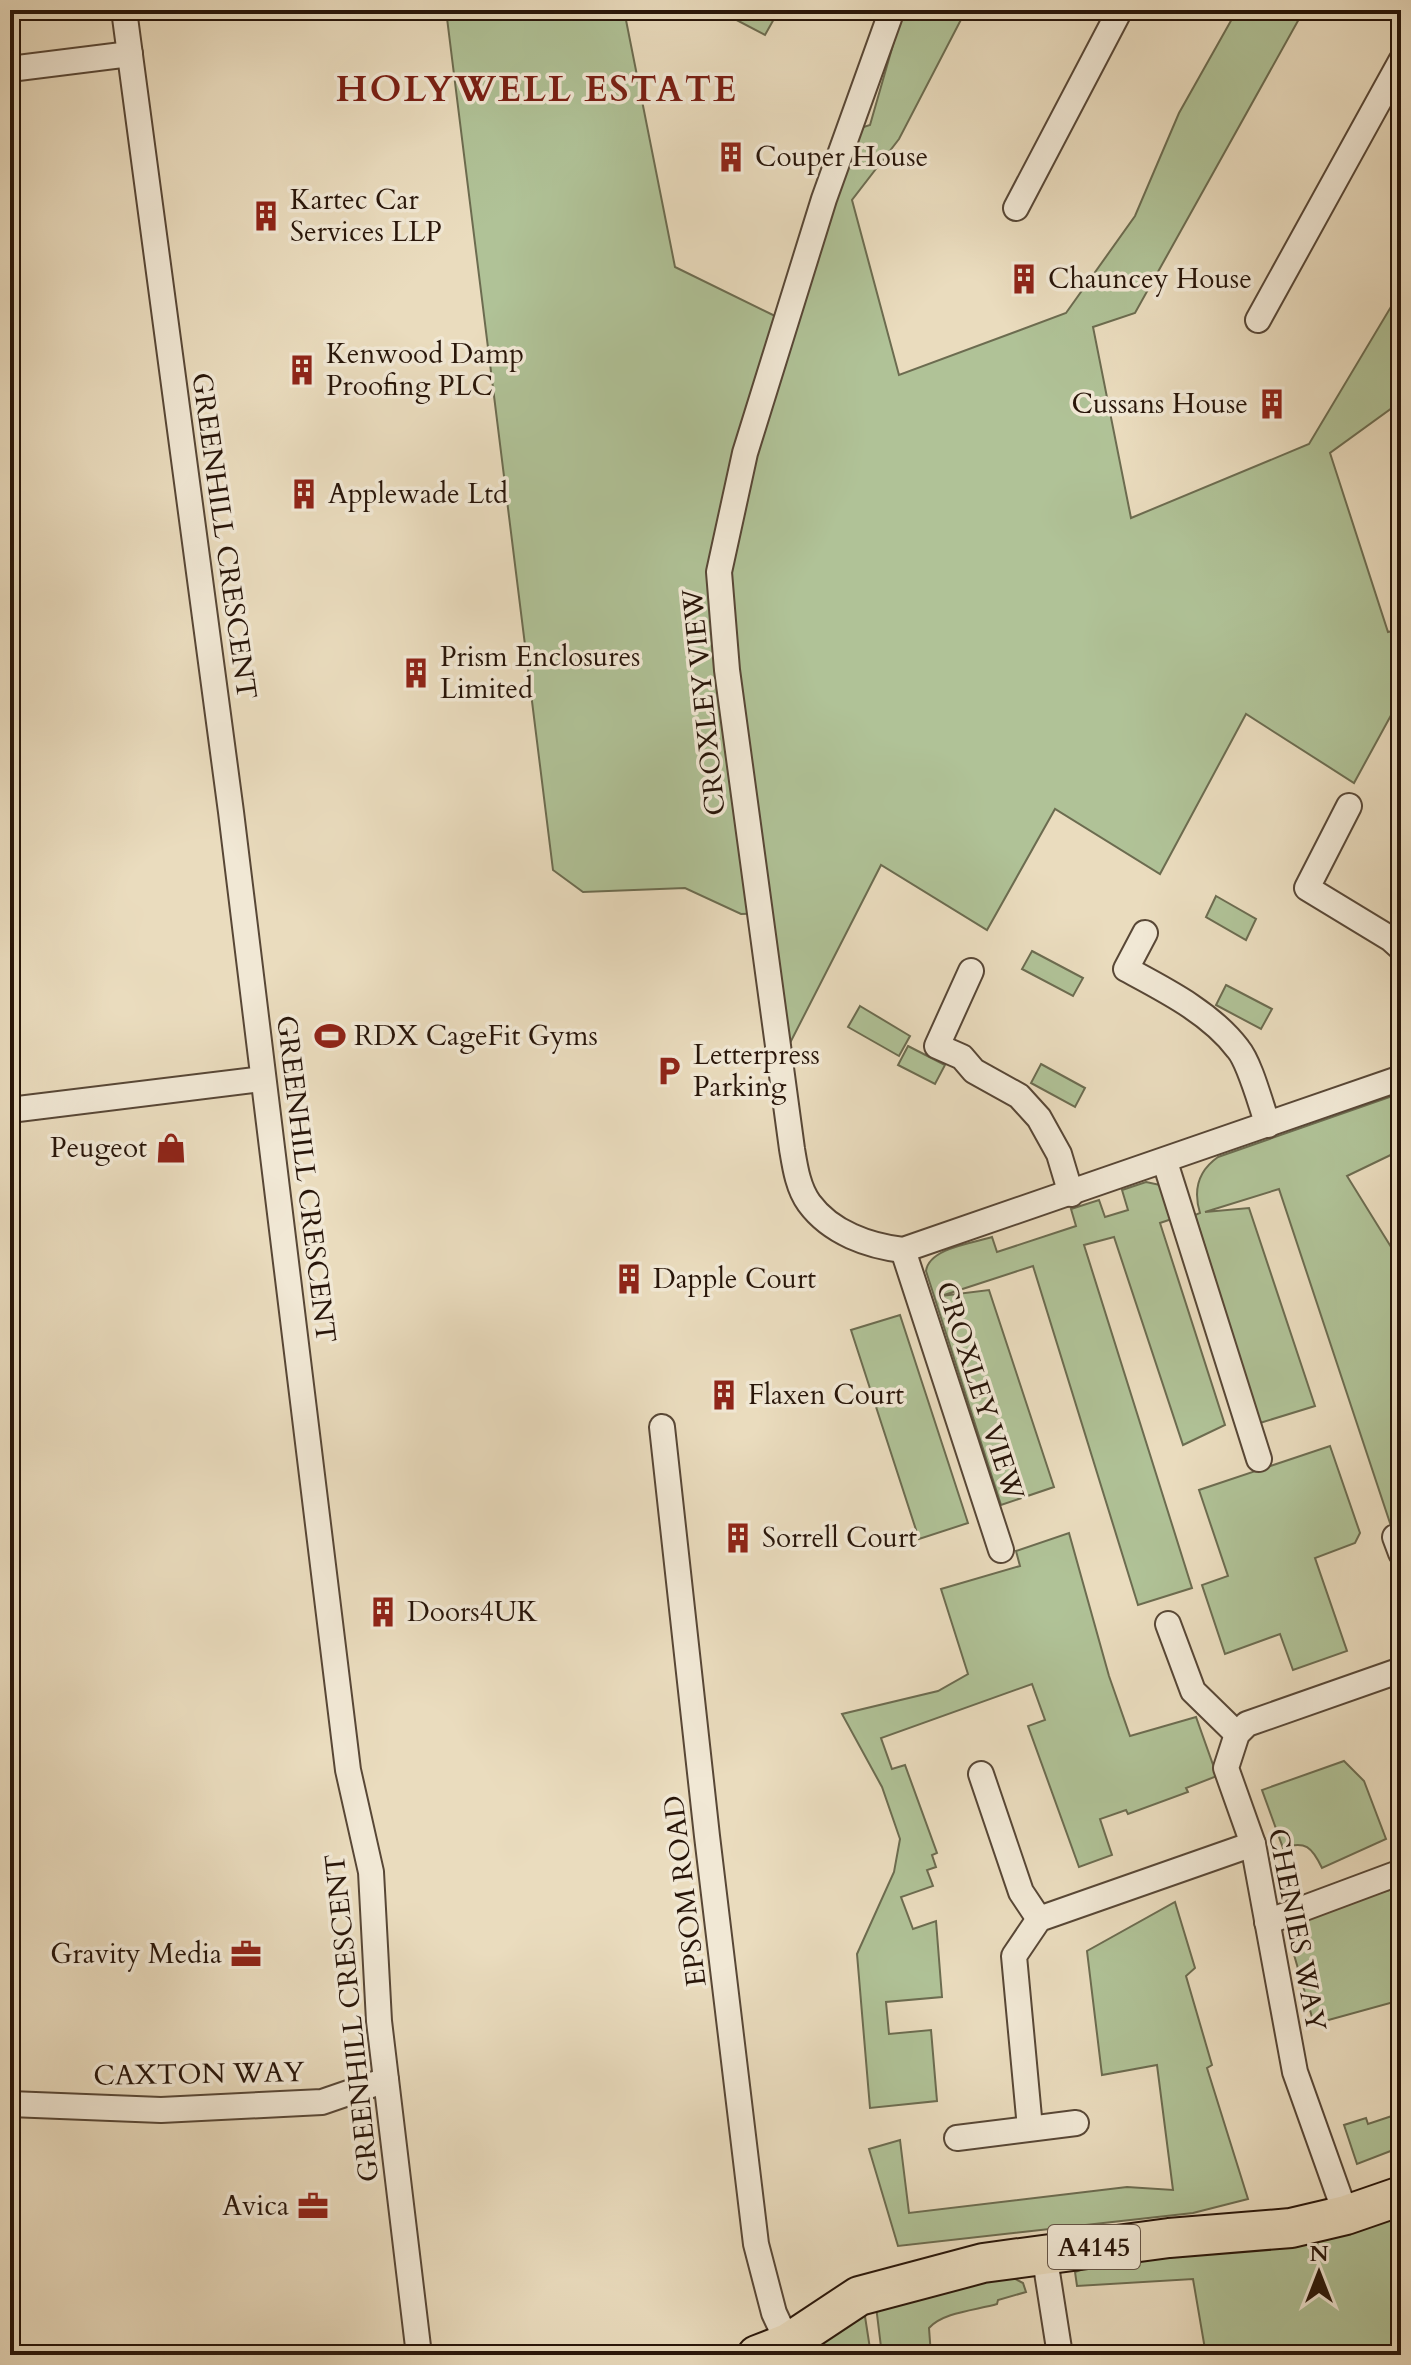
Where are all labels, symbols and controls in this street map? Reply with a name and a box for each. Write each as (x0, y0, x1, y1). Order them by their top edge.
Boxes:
district label: HOLYWELL ESTATE (336, 65, 738, 114)
place label: Couper House (755, 138, 928, 176)
building icon: Couper House (714, 140, 748, 174)
place label: Kartec Car Services LLP (290, 181, 442, 251)
building icon: Kartec Car Services LLP (249, 199, 283, 233)
place label: Chauncey House (1048, 260, 1252, 298)
building icon: Chauncey House (1007, 262, 1041, 296)
place label: Kenwood Damp Proofing PLC (326, 335, 524, 405)
building icon: Kenwood Damp Proofing PLC (285, 353, 319, 387)
street label: GREENHILL CRESCENT (182, 370, 266, 702)
place label: Cussans House (1072, 385, 1248, 423)
building icon: Cussans House (1255, 387, 1289, 421)
place label: Applewade Ltd (328, 475, 508, 513)
building icon: Applewade Ltd (287, 477, 321, 511)
street label: CROXLEY VIEW (673, 587, 735, 817)
place label: Prism Enclosures Limited (440, 638, 640, 708)
building icon: Prism Enclosures Limited (399, 656, 433, 690)
street label: GREENHILL CRESCENT (267, 1013, 345, 1345)
place label: RDX CageFit Gyms (354, 1017, 598, 1055)
sports icon: RDX CageFit Gyms (313, 1019, 347, 1053)
place label: Letterpress Parking (693, 1036, 820, 1106)
parking icon: Letterpress Parking (652, 1054, 686, 1088)
place label: Peugeot (50, 1129, 147, 1167)
shop icon: Peugeot (154, 1131, 188, 1165)
place label: Dapple Court (653, 1260, 816, 1298)
building icon: Dapple Court (612, 1262, 646, 1296)
street label: CROXLEY VIEW (927, 1277, 1033, 1505)
place label: Flaxen Court (748, 1376, 904, 1414)
building icon: Flaxen Court (707, 1378, 741, 1412)
place label: Sorrell Court (762, 1519, 917, 1557)
building icon: Sorrell Court (721, 1521, 755, 1555)
place label: Doors4UK (407, 1593, 538, 1631)
building icon: Doors4UK (366, 1595, 400, 1629)
street label: EPSOM ROAD (654, 1793, 716, 1989)
street label: CHENIES WAY (1259, 1825, 1335, 2035)
street label: GREENHILL CRESCENT (316, 1852, 388, 2184)
place label: Gravity Media (50, 1935, 222, 1973)
office icon: Gravity Media (229, 1937, 263, 1971)
street label: CAXTON WAY (93, 2053, 305, 2095)
place label: Avica (222, 2187, 289, 2225)
office icon: Avica (296, 2189, 330, 2223)
road number: A4145 (1048, 2225, 1140, 2269)
north arrow (1279, 2233, 1359, 2313)
text: N (1309, 2239, 1329, 2269)

